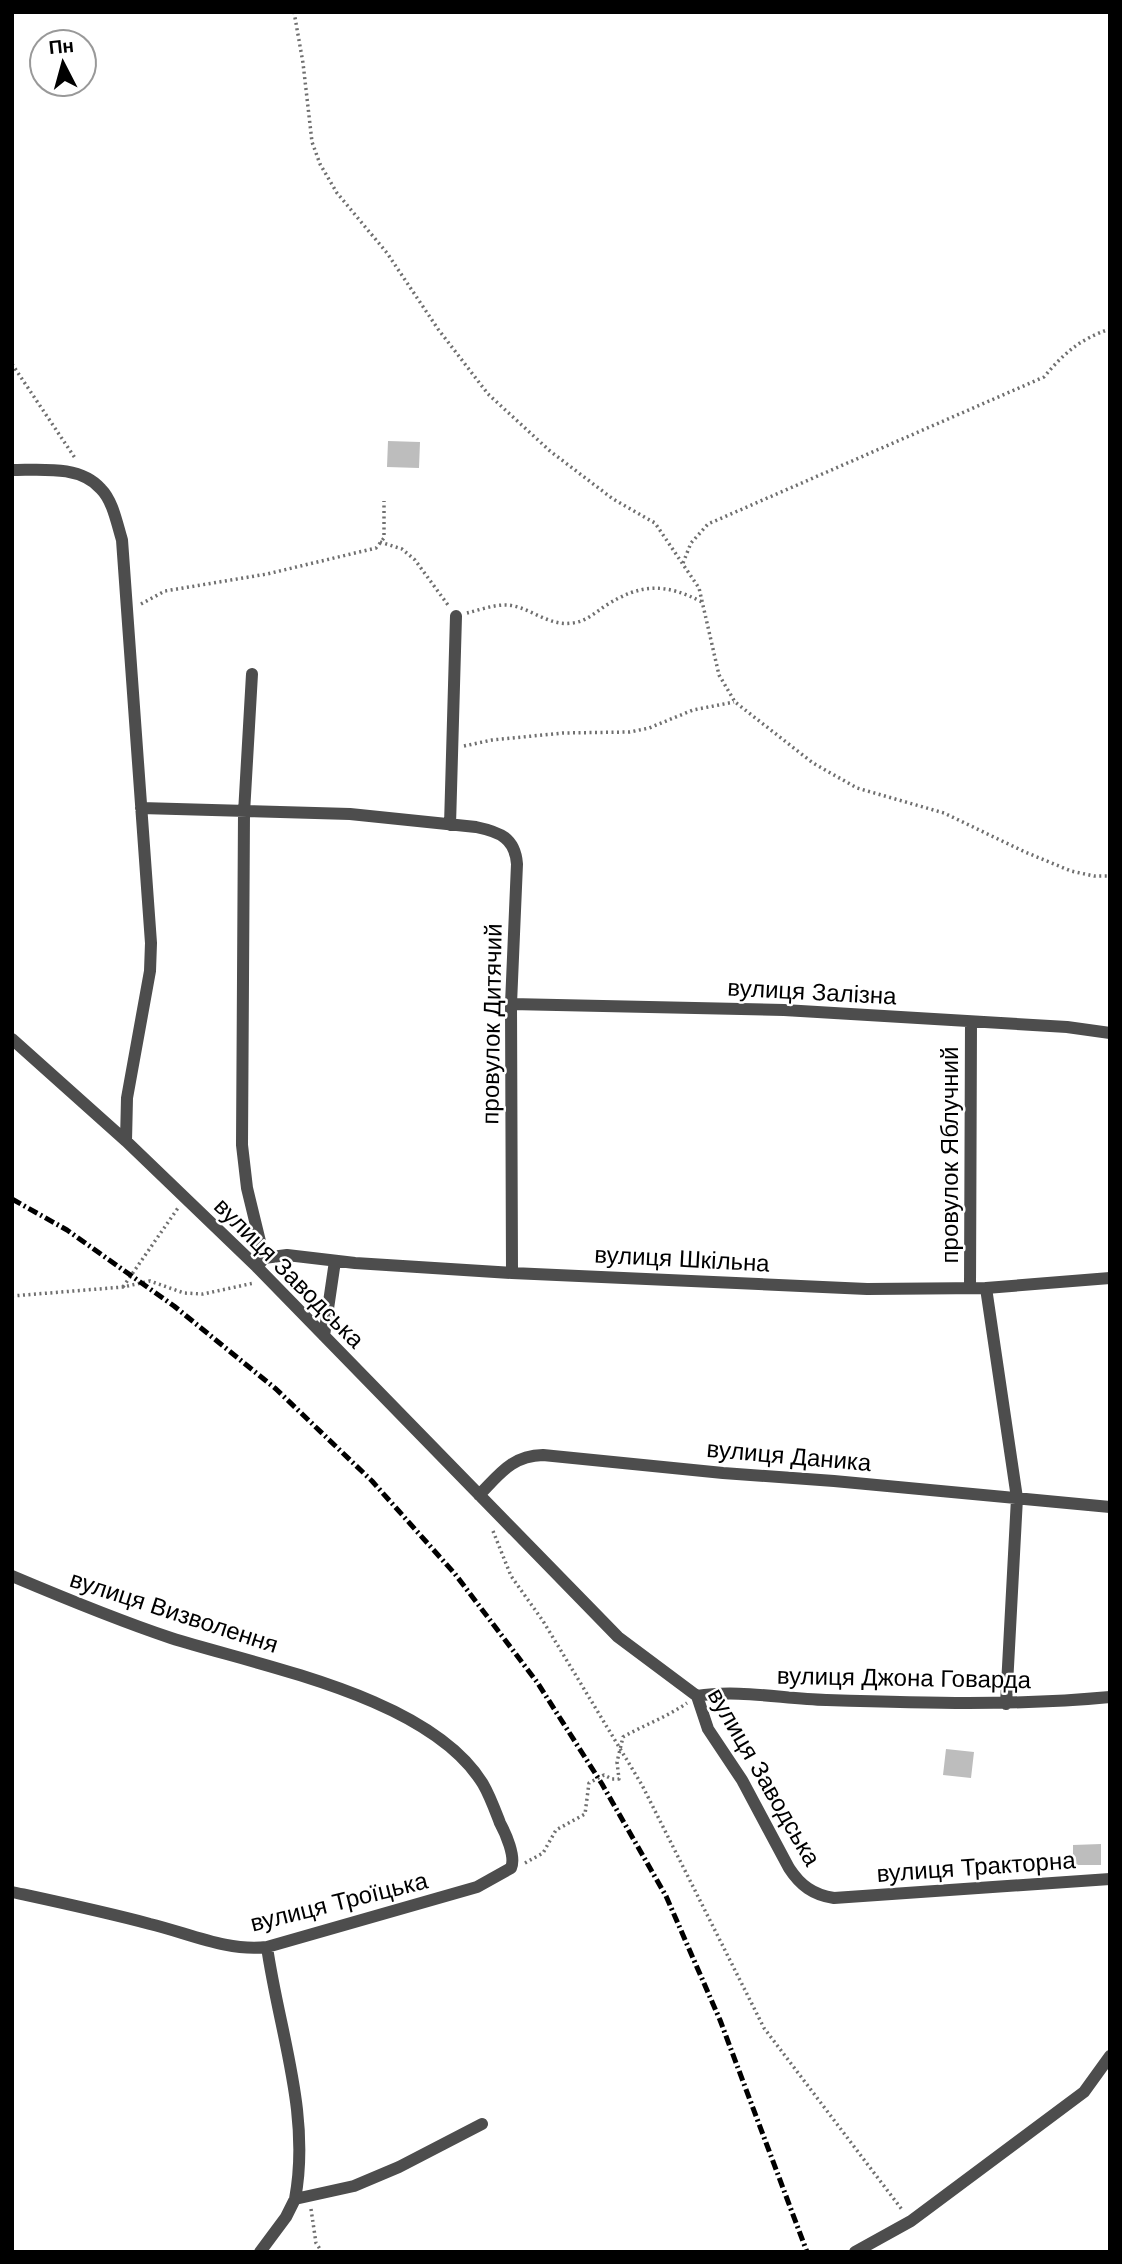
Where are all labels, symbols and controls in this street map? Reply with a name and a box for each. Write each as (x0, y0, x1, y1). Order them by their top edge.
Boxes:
north arrow (28, 28, 98, 98)
text: Пн (48, 35, 75, 58)
street label: провулок Дитячий (476, 923, 507, 1125)
street label: вулиця Залізна (727, 974, 898, 1009)
street label: провулок Яблучний (936, 1047, 963, 1263)
street label: вулиця Заводська (209, 1192, 370, 1354)
street label: вулиця Шкільна (594, 1240, 771, 1277)
street label: вулиця Даника (706, 1435, 873, 1476)
street label: вулиця Визволення (67, 1565, 282, 1658)
street label: вулиця Джона Говарда (777, 1662, 1032, 1693)
street label: вулиця Заводська (703, 1683, 827, 1871)
street label: вулиця Тракторна (876, 1846, 1077, 1887)
street label: вулиця Троїцька (247, 1866, 431, 1937)

